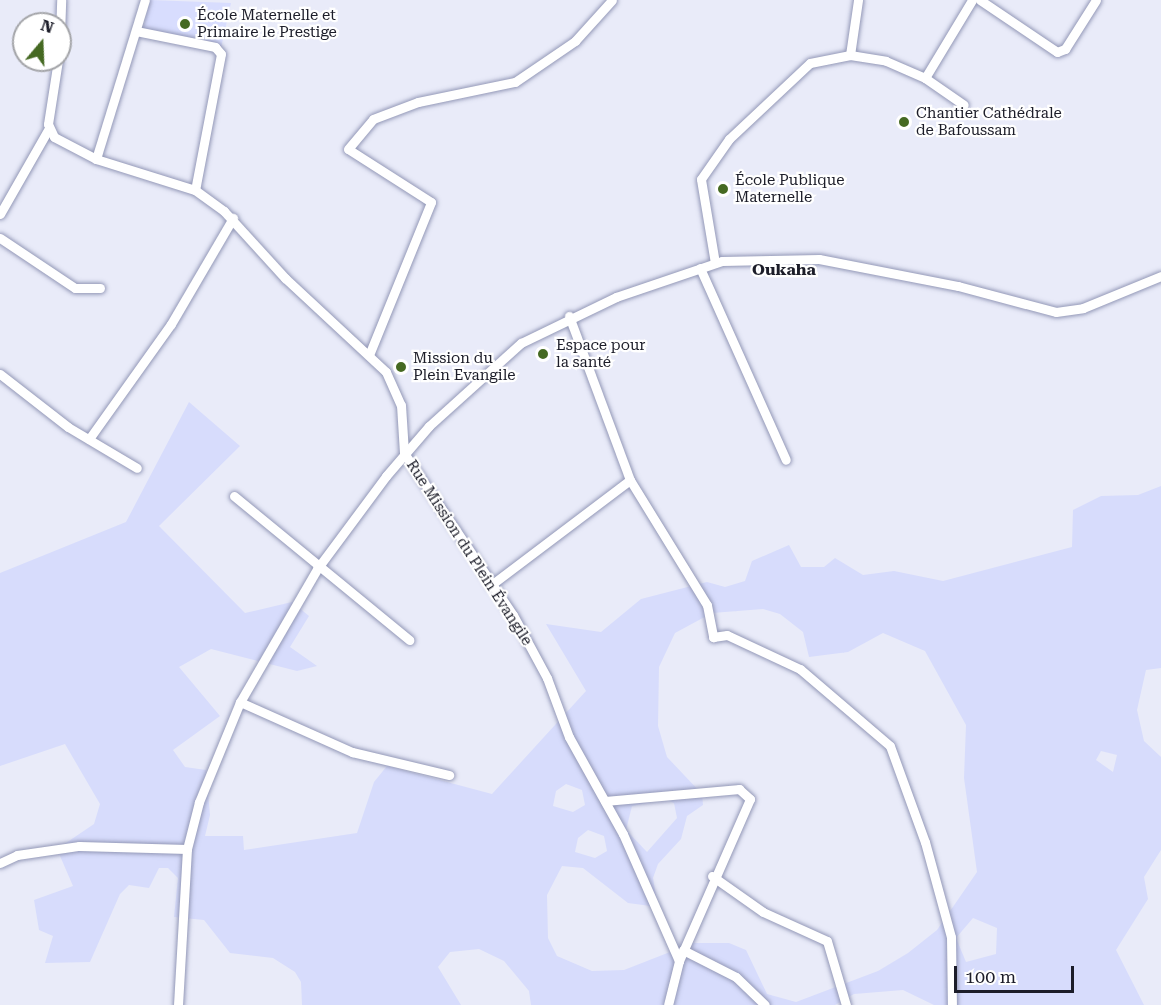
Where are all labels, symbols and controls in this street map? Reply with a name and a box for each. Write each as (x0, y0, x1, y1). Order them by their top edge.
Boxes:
place label: École Maternelle et Primaire le Prestige (197, 6, 337, 41)
north arrow (12, 12, 72, 72)
text: N (38, 15, 56, 37)
marker: École Maternelle et Primaire le Prestige (178, 17, 192, 31)
place label: Chantier Cathédrale de Bafoussam (916, 104, 1062, 139)
marker: Chantier Cathédrale de Bafoussam (897, 115, 911, 129)
place label: École Publique Maternelle (735, 171, 844, 206)
marker: École Publique Maternelle (716, 182, 730, 196)
district label: Oukaha (752, 260, 816, 280)
place label: Espace pour la santé (556, 336, 645, 371)
marker: Espace pour la santé (534, 345, 552, 363)
place label: Mission du Plein Evangile (413, 349, 515, 384)
marker: Mission du Plein Evangile (394, 360, 408, 374)
street label: Rue Mission du Plein Évangile (402, 457, 536, 649)
scale bar (957, 954, 1077, 992)
text: 100 m (965, 966, 1016, 987)

